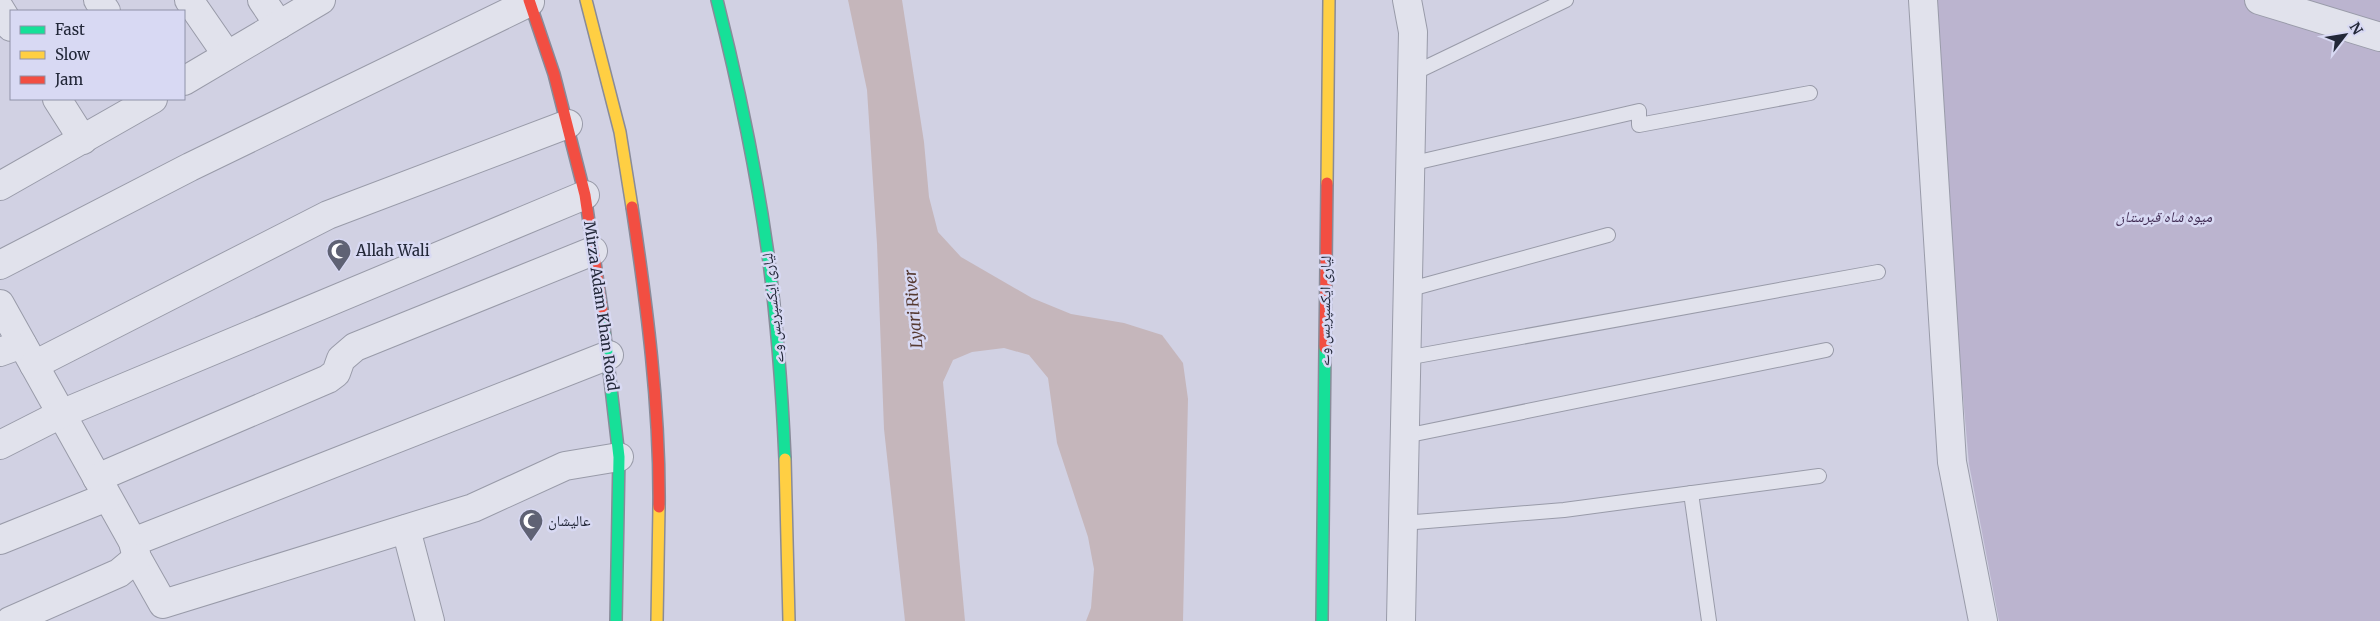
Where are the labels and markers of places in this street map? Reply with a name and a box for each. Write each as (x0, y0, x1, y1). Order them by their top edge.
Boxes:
mosque icon: Allah Wali (326, 238, 352, 272)
place label: Allah Wali (355, 241, 430, 260)
mosque icon: عالیشان (518, 508, 544, 542)
place label: عالیشان (548, 511, 591, 531)

